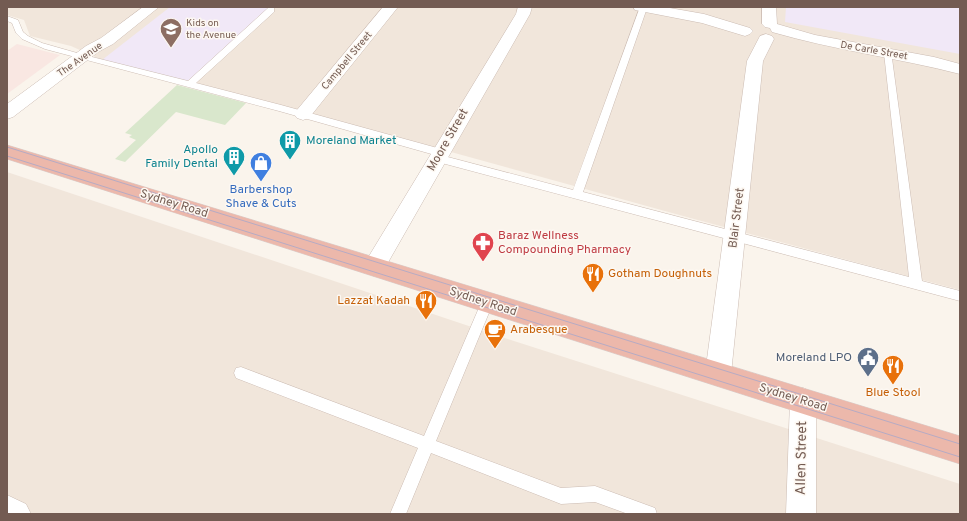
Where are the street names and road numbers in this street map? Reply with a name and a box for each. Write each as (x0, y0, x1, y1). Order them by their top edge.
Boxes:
street label: Campbell Street (319, 29, 375, 93)
street label: De Carle Street (839, 39, 909, 63)
street label: The Avenue (55, 40, 105, 80)
street label: Moore Street (424, 106, 472, 174)
street label: Sydney Road (138, 186, 210, 222)
street label: Blair Street (725, 187, 749, 249)
street label: Sydney Road (447, 284, 519, 320)
street label: Sydney Road (757, 380, 829, 416)
street label: Allen Street (793, 421, 811, 495)

